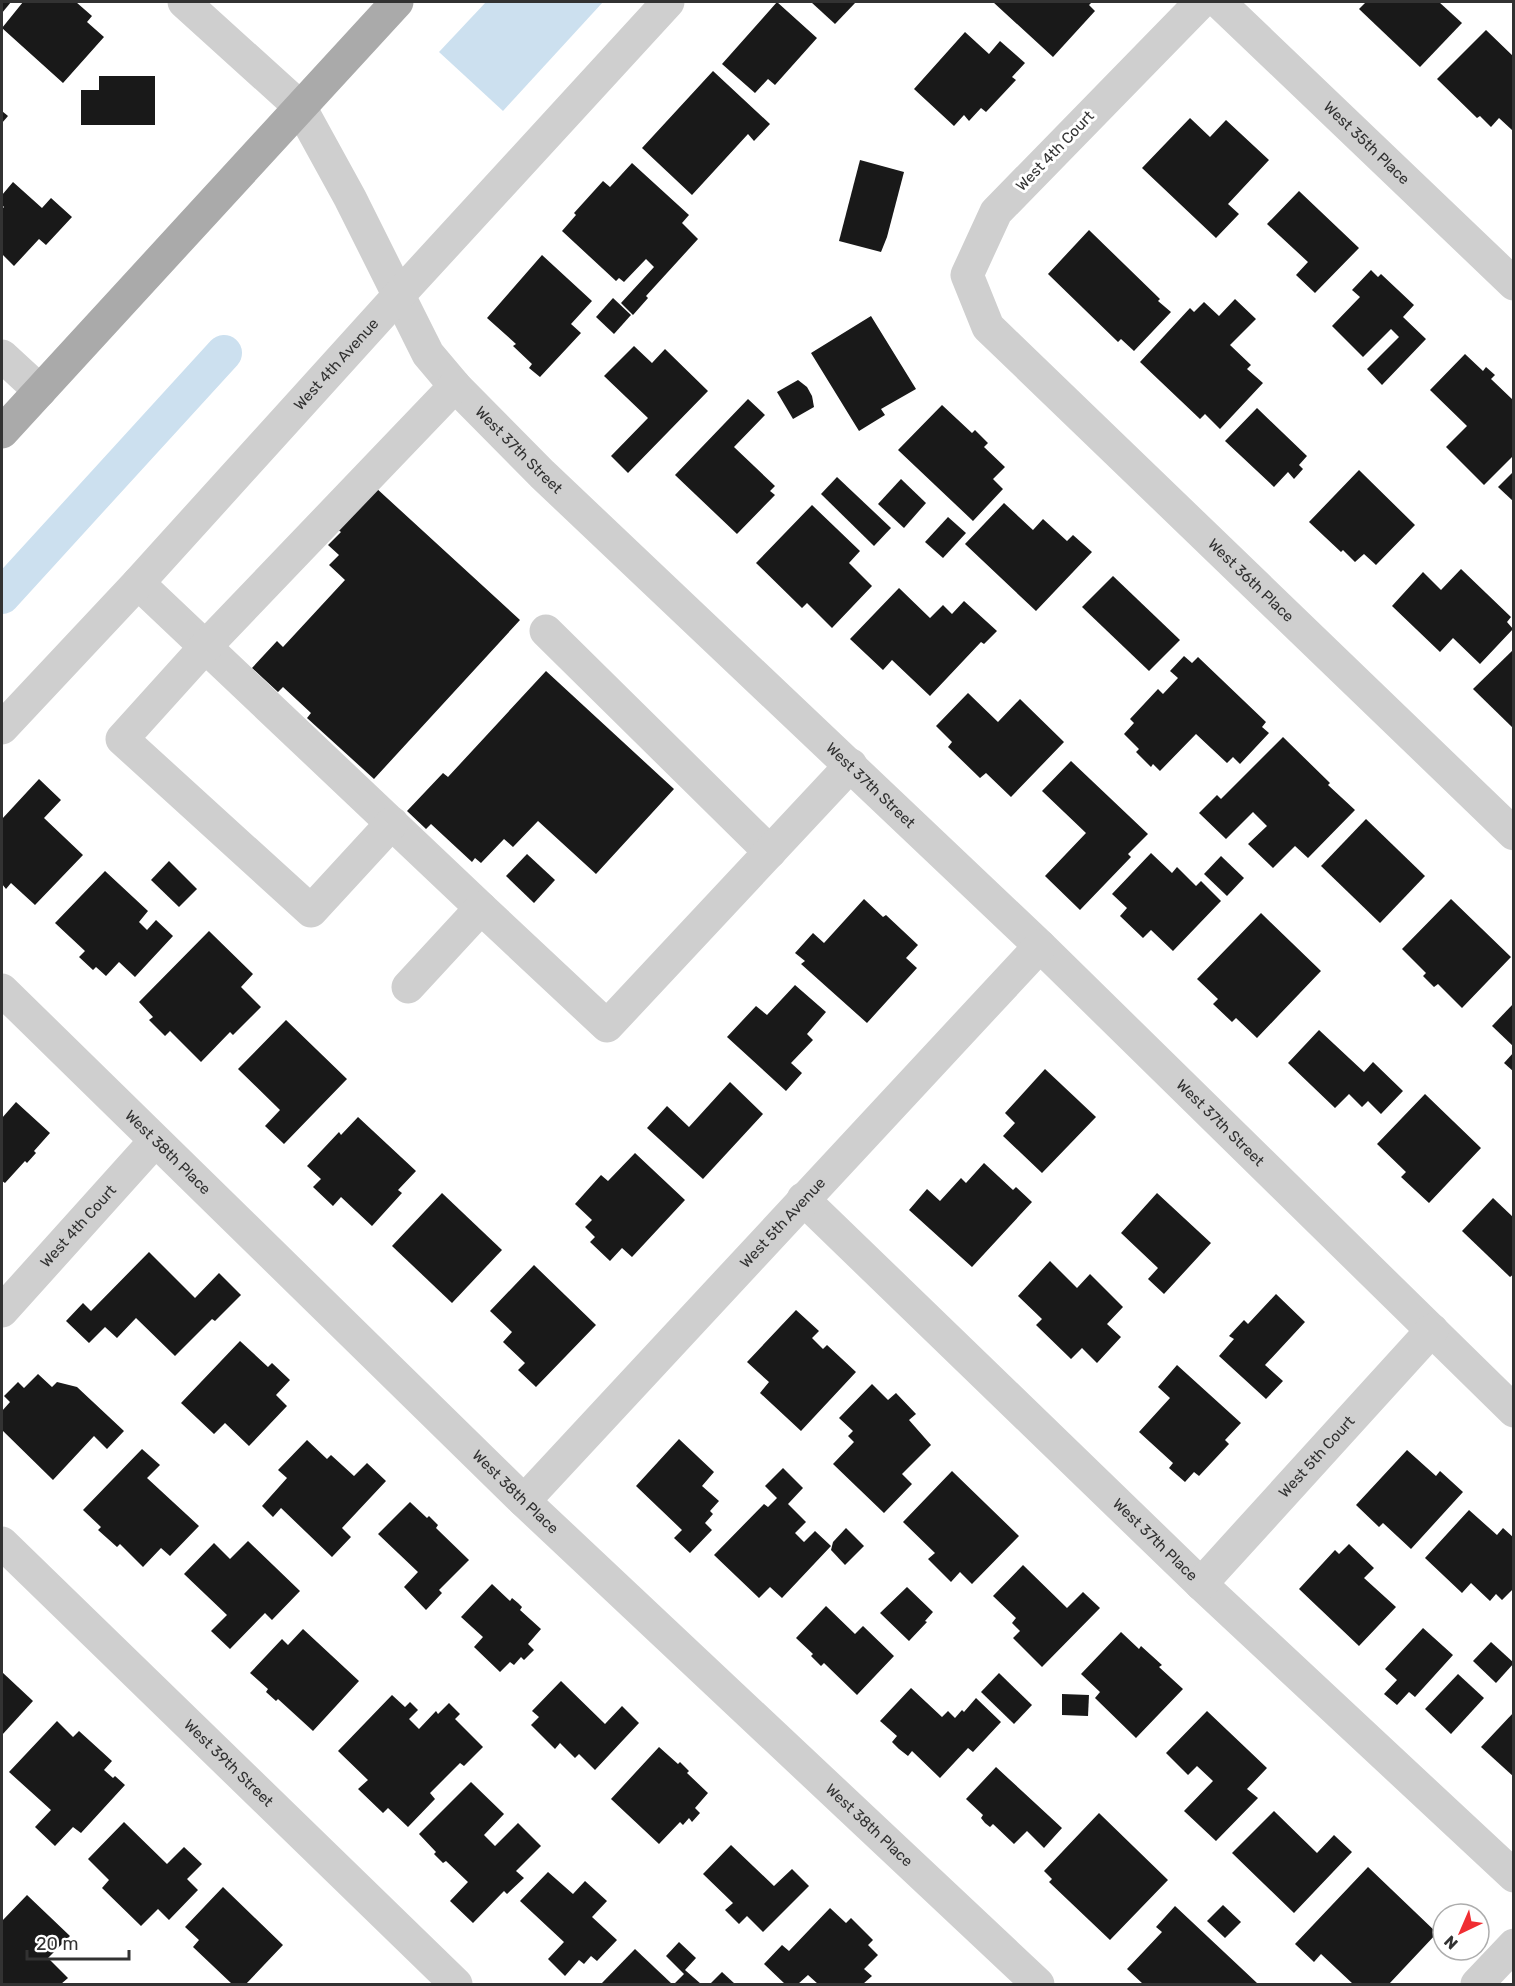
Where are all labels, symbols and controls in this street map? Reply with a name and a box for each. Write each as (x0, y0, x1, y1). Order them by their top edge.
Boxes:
street label: West 35th Place (1320, 98, 1413, 188)
street label: West 4th Court (1012, 107, 1098, 195)
street label: West 4th Avenue (290, 315, 382, 414)
street label: West 37th Street (471, 403, 566, 498)
street label: West 36th Place (1204, 535, 1298, 626)
street label: West 37th Street (822, 739, 919, 832)
street label: West 37th Street (1173, 1076, 1268, 1170)
street label: West 38th Place (121, 1106, 214, 1198)
street label: West 5th Avenue (736, 1174, 829, 1272)
street label: West 4th Court (37, 1181, 120, 1271)
street label: West 5th Court (1275, 1412, 1359, 1501)
street label: West 38th Place (468, 1446, 562, 1538)
street label: West 37th Place (1109, 1495, 1201, 1585)
street label: West 39th Street (180, 1716, 277, 1811)
street label: West 38th Place (822, 1780, 916, 1870)
north arrow (1431, 1902, 1491, 1962)
scale bar (27, 1923, 129, 1961)
text: N (1440, 1932, 1462, 1953)
text: 20 m (36, 1933, 78, 1955)

